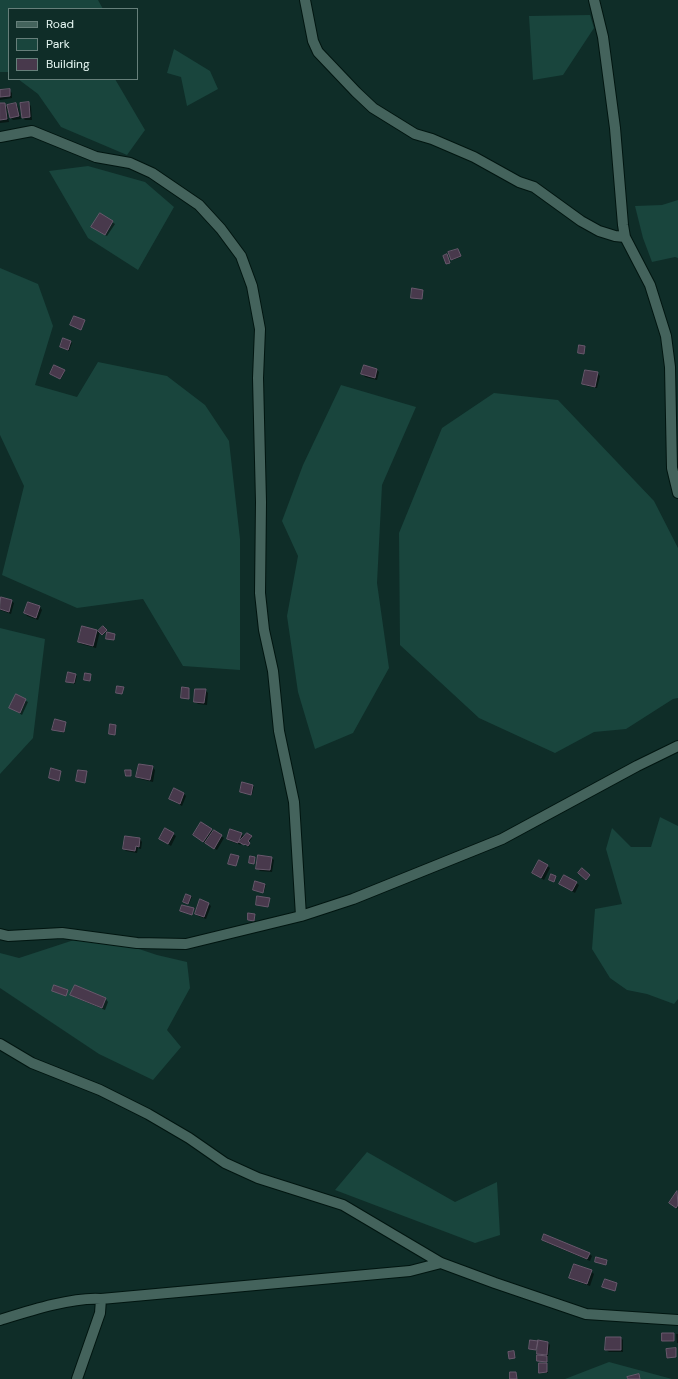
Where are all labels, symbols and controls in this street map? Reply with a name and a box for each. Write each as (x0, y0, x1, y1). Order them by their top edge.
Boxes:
legend (8, 8, 138, 80)
text: Road (46, 16, 74, 32)
text: Park (46, 36, 70, 52)
text: Building (46, 56, 90, 72)

